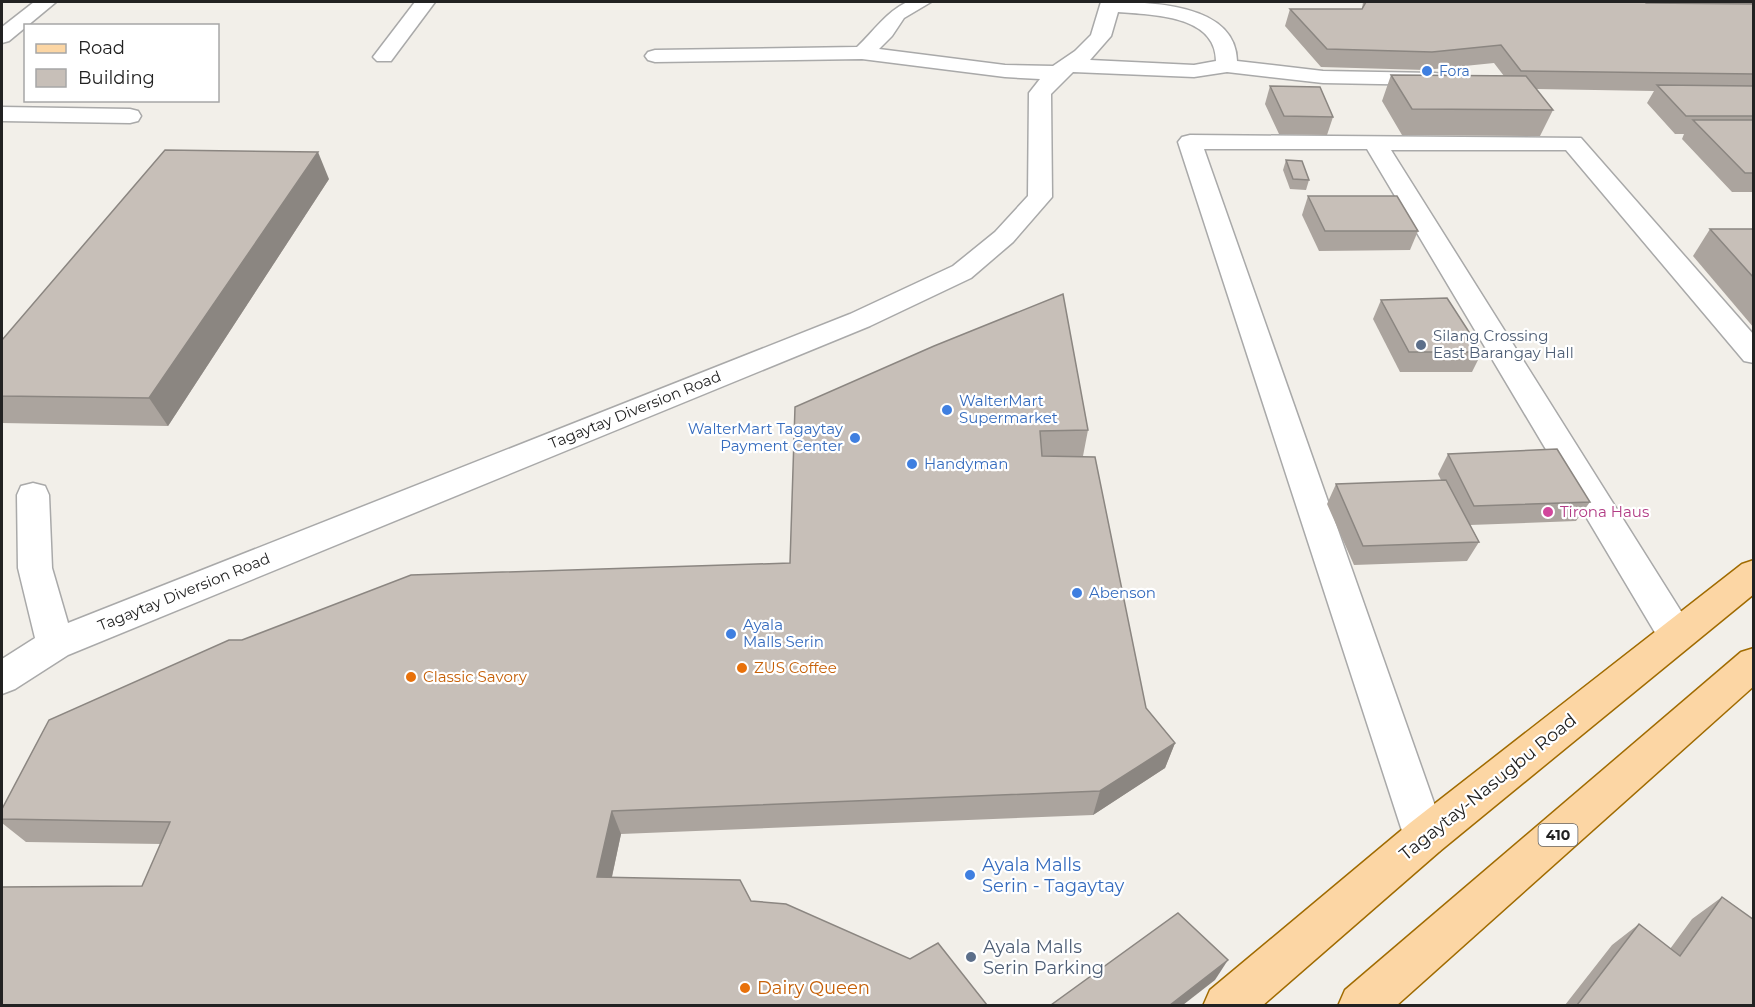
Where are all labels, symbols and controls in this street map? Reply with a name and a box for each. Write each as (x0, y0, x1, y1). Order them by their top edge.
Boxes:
legend (24, 24, 219, 102)
text: Road (78, 37, 125, 59)
place label: Fora (1439, 62, 1470, 80)
marker: Fora (1420, 64, 1434, 78)
text: Building (78, 67, 155, 89)
place label: Silang Crossing East Barangay Hall (1433, 326, 1574, 362)
marker: Silang Crossing East Barangay Hall (1414, 338, 1428, 352)
street label: Tagaytay Diversion Road (546, 366, 724, 453)
place label: WalterMart Supermarket (959, 391, 1058, 427)
marker: WalterMart Supermarket (940, 403, 954, 417)
place label: WalterMart Tagaytay Payment Center (688, 419, 844, 455)
marker: WalterMart Tagaytay Payment Center (848, 431, 862, 445)
place label: Handyman (924, 454, 1008, 473)
marker: Handyman (905, 457, 919, 471)
place label: Tirona Haus (1560, 502, 1649, 521)
marker: Tirona Haus (1541, 505, 1555, 519)
street label: Tagaytay Diversion Road (95, 548, 273, 635)
place label: Abenson (1089, 583, 1156, 602)
marker: Abenson (1070, 586, 1084, 600)
place label: Ayala Malls Serin (743, 615, 824, 651)
marker: Ayala Malls Serin (724, 627, 738, 641)
place label: ZUS Coffee (754, 658, 837, 677)
marker: ZUS Coffee (735, 661, 749, 675)
place label: Classic Savory (423, 667, 528, 686)
marker: Classic Savory (404, 670, 418, 684)
street label: Tagaytay-Nasugbu Road (1395, 709, 1581, 865)
road number: 410 (1538, 824, 1578, 846)
place label: Ayala Malls Serin - Tagaytay (982, 854, 1124, 897)
marker: Ayala Malls Serin - Tagaytay (963, 868, 977, 882)
place label: Ayala Malls Serin Parking (983, 936, 1104, 979)
marker: Ayala Malls Serin Parking (964, 950, 978, 964)
place label: Dairy Queen (757, 977, 870, 999)
marker: Dairy Queen (738, 981, 752, 995)

